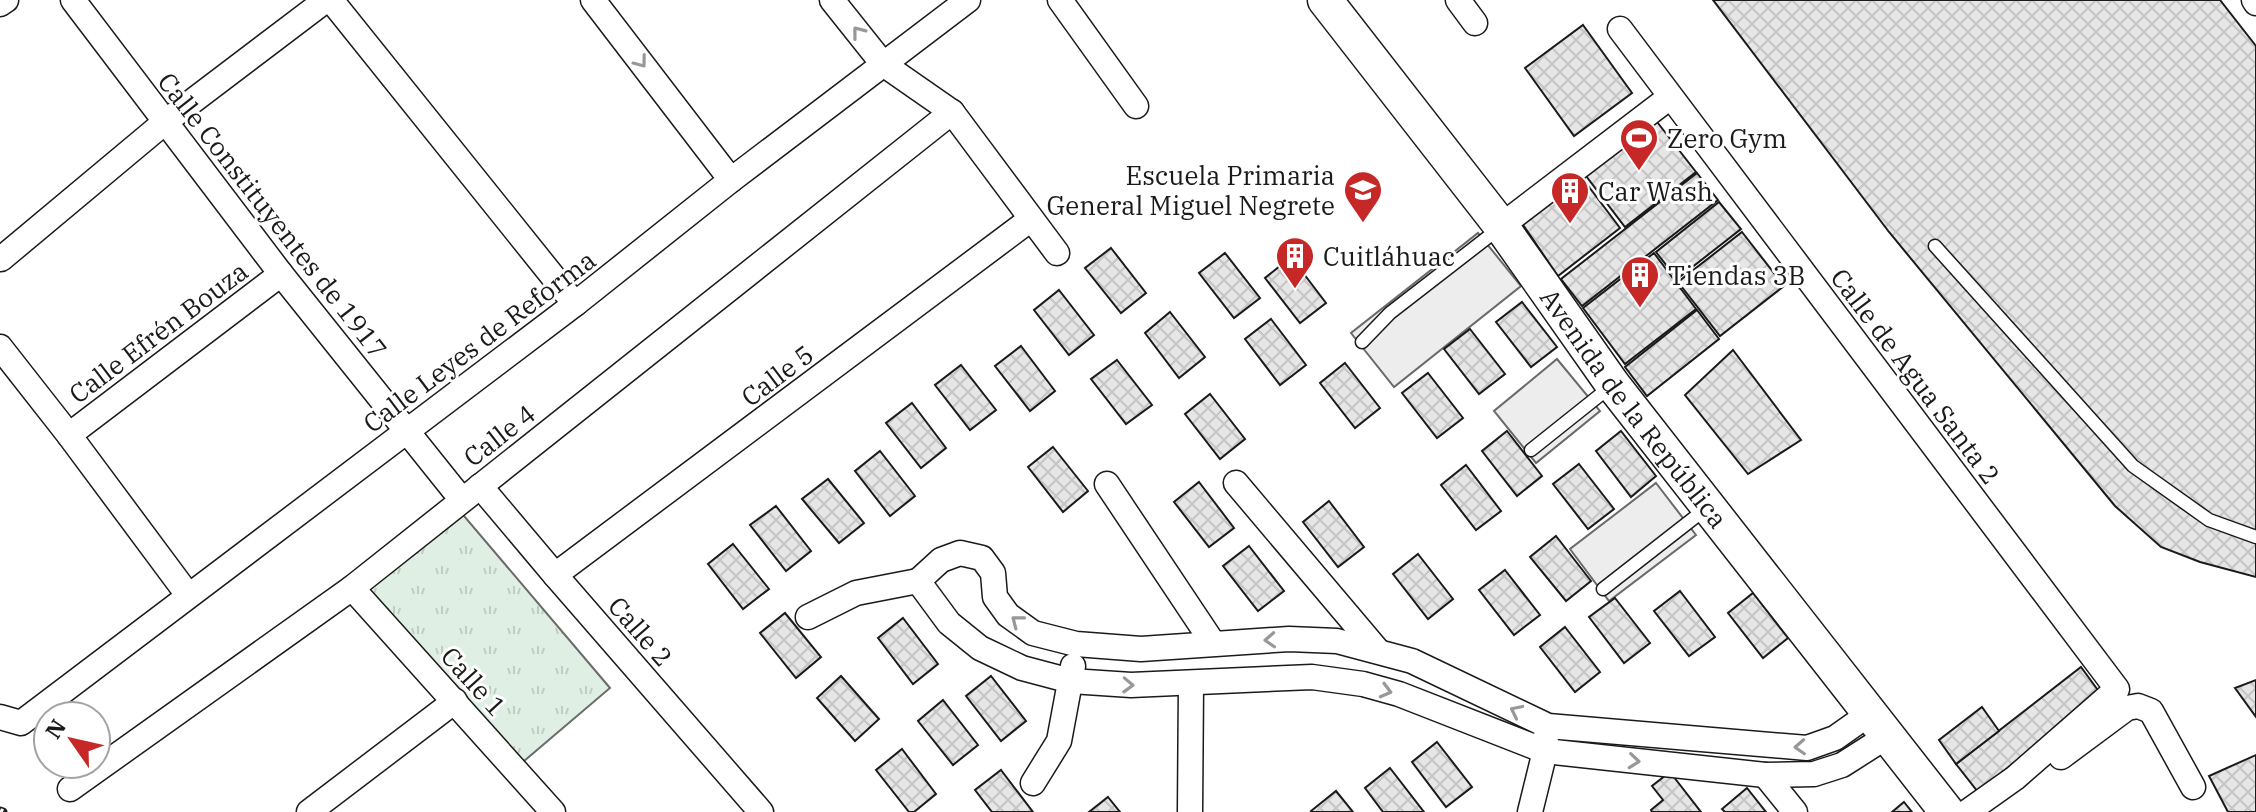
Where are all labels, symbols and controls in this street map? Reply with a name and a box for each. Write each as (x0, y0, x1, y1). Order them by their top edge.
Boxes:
one-way arrow (853, 26, 867, 41)
one-way arrow (631, 53, 645, 68)
street label: Calle Constituyentes de 1917 (151, 65, 395, 365)
sports icon: Zero Gym (1618, 117, 1660, 172)
place label: Zero Gym (1667, 121, 1787, 155)
place label: Escuela Primaria General Miguel Negrete (1047, 158, 1335, 222)
school or university icon: Escuela Primaria General Miguel Negrete (1342, 169, 1384, 224)
building icon: Car Wash (1549, 170, 1591, 225)
place label: Car Wash (1598, 174, 1713, 208)
building icon: Cuitláhuac (1274, 235, 1316, 290)
place label: Cuitláhuac (1323, 239, 1455, 273)
street label: Calle Leyes de Reforma (356, 242, 602, 440)
street label: Calle Efrén Bouza (62, 254, 254, 410)
building icon: Tiendas 3B (1619, 254, 1661, 309)
place label: Tiendas 3B (1668, 258, 1805, 292)
street label: Calle de Agua Santa 2 (1824, 261, 2008, 491)
street label: Avenida de la República (1533, 281, 1735, 535)
street label: Calle 5 (734, 337, 820, 413)
street label: Calle 4 (456, 396, 542, 474)
street label: Calle 2 (601, 589, 681, 673)
one-way arrow (1011, 616, 1026, 630)
one-way arrow (1263, 632, 1276, 649)
street label: Calle 1 (434, 639, 514, 723)
one-way arrow (1122, 676, 1135, 693)
one-way arrow (1379, 681, 1393, 698)
north arrow (32, 700, 112, 780)
one-way arrow (1510, 705, 1525, 721)
text: N (38, 713, 72, 744)
one-way arrow (1793, 738, 1805, 755)
one-way arrow (1628, 752, 1641, 769)

